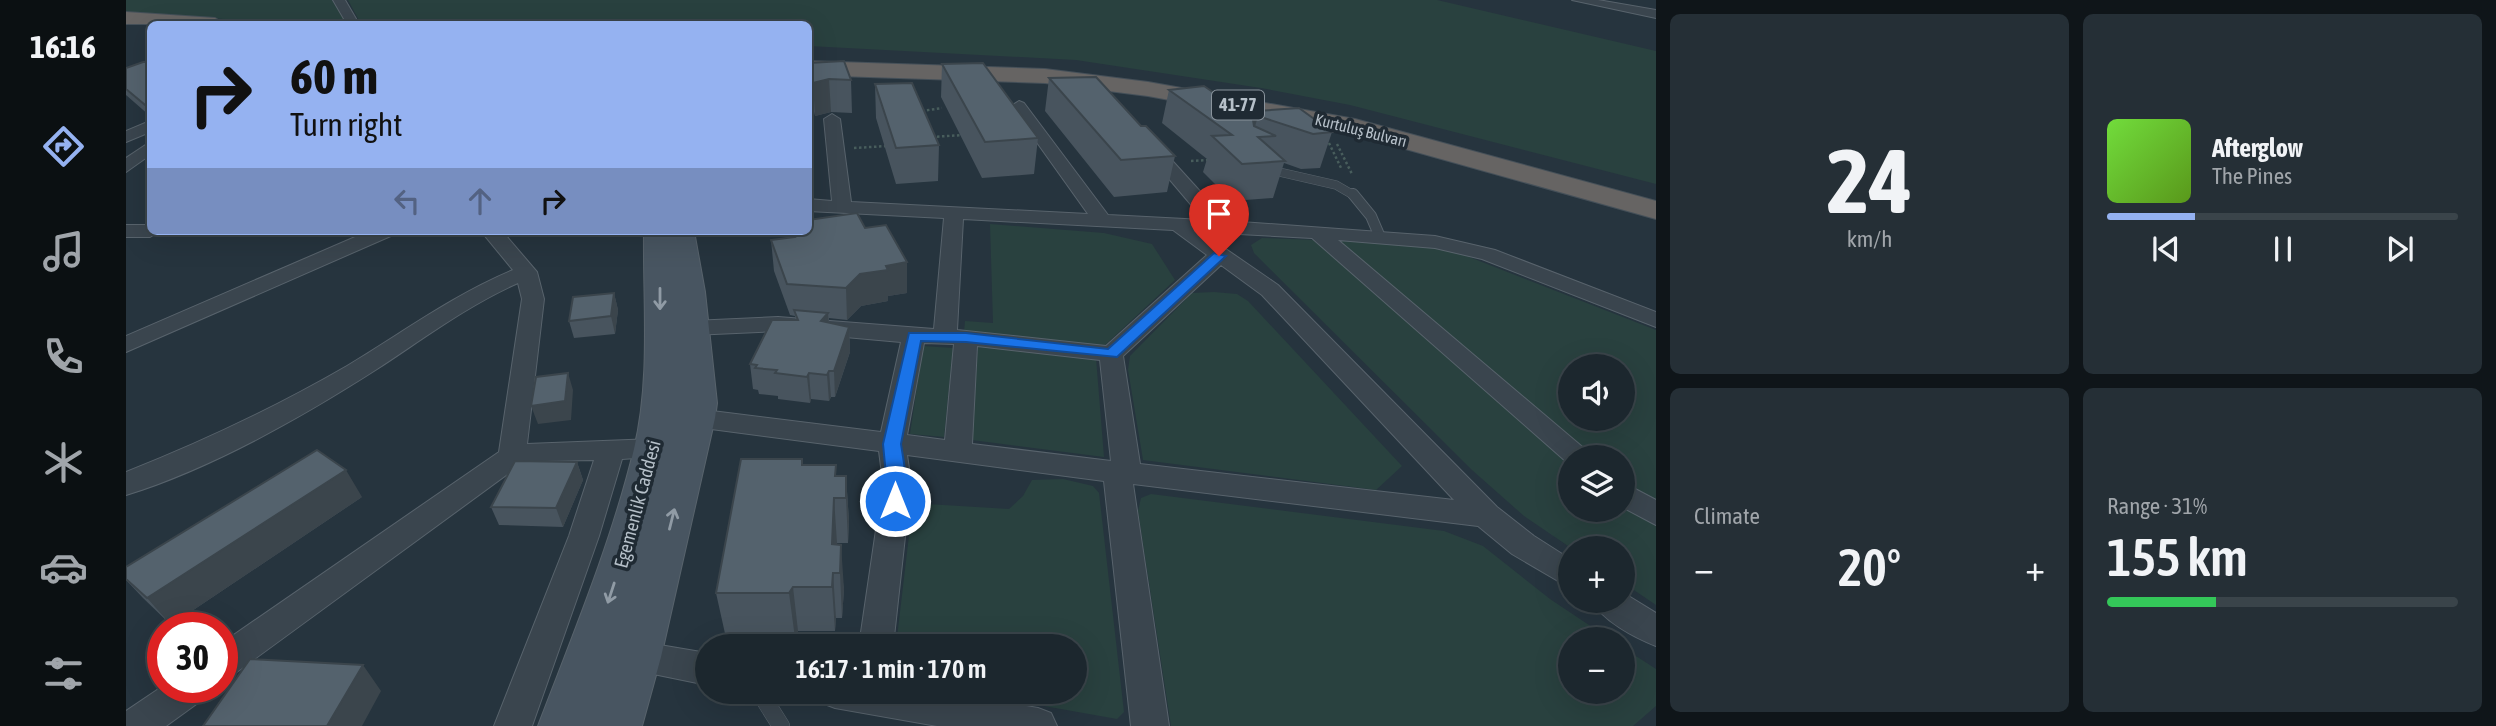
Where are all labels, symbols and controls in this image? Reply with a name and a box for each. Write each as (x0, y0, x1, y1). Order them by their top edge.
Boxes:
text: 16:16 (30, 28, 96, 65)
text: 60 m (290, 48, 378, 104)
icon: right (175, 49, 266, 140)
road number: 41-77 (1212, 90, 1264, 120)
text: Turn right (290, 106, 403, 143)
street label: Kurtuluş Bulvarı (1313, 110, 1409, 151)
icon: directions (39, 122, 88, 171)
text: 24 (1827, 128, 1912, 232)
text: Afterglow (2212, 133, 2303, 163)
text: The Pines (2212, 163, 2292, 189)
icon: left (388, 182, 426, 220)
icon: ahead (461, 182, 499, 220)
icon: right (534, 182, 572, 220)
pin (1189, 184, 1249, 256)
icon: arrive (1200, 195, 1238, 233)
text: km/h (1847, 226, 1892, 252)
icon: music (39, 227, 88, 276)
icon: previous (2147, 230, 2185, 268)
icon: pause (2264, 230, 2302, 268)
icon: next (2381, 230, 2419, 268)
one-way arrow (654, 287, 667, 310)
icon: phone (39, 332, 88, 381)
map controls (1558, 354, 1635, 704)
button: sound (1558, 354, 1635, 431)
icon: climate (39, 438, 88, 487)
street label: Egemenlik Caddesi (609, 438, 665, 570)
button: layers (1558, 445, 1635, 522)
position arrow (858, 464, 932, 538)
text: Range · 31% (2107, 493, 2207, 519)
text: Climate (1694, 503, 1760, 529)
one-way arrow (666, 508, 680, 531)
text: 155 km (2107, 527, 2248, 587)
button: + (1558, 536, 1635, 613)
text: 20° (1838, 537, 1901, 597)
icon: car (39, 543, 88, 592)
text: − (1694, 546, 1714, 589)
text: + (2025, 546, 2045, 589)
one-way arrow (604, 582, 616, 604)
speed limit sign: 30 (147, 612, 238, 703)
button: − (1558, 627, 1635, 704)
icon: filters (39, 649, 88, 698)
text: 16:17 · 1 min · 170 m (796, 654, 986, 684)

